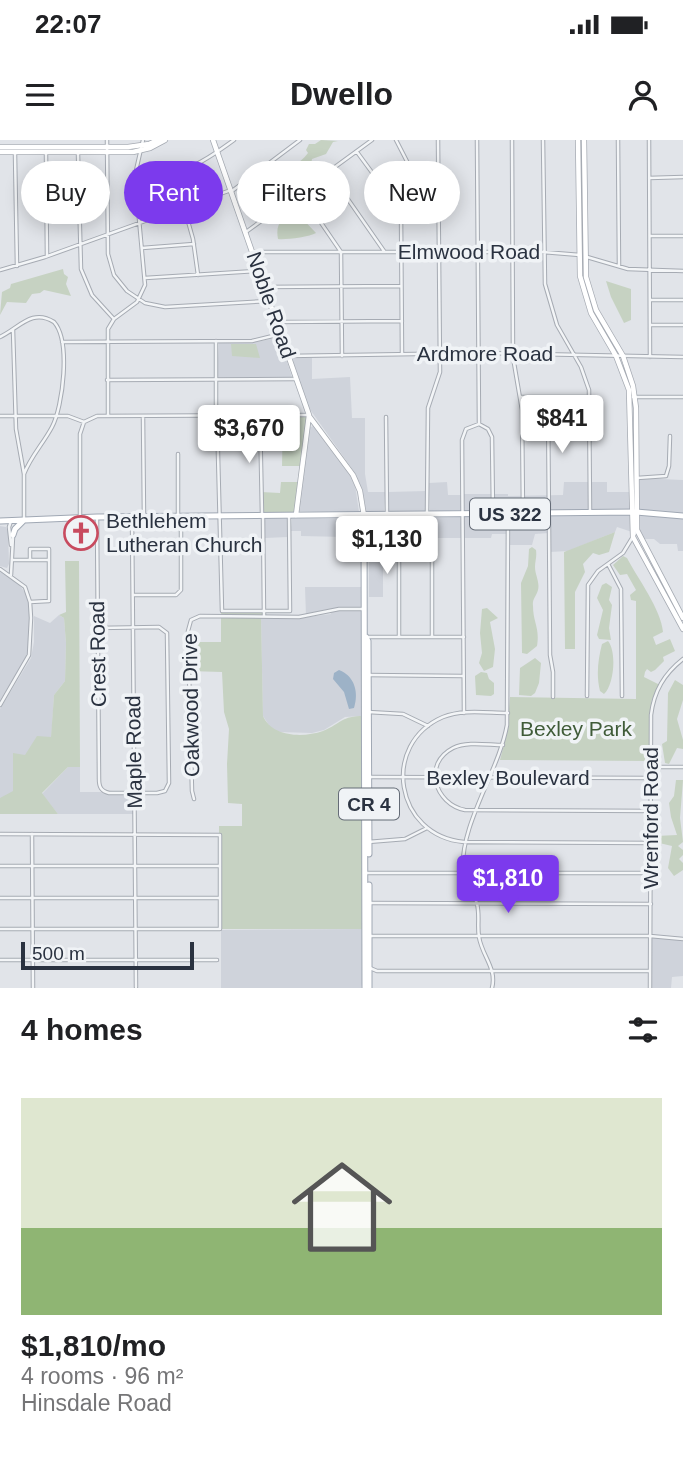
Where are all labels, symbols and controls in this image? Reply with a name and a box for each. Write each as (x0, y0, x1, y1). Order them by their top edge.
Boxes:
text: 22:07 (35, 9, 102, 39)
icon: menu (21, 76, 59, 114)
text: Dwello (290, 76, 393, 112)
icon: person (624, 76, 662, 114)
chip: Buy (21, 161, 110, 224)
chip: Rent (124, 161, 223, 224)
chip: Filters (237, 161, 350, 224)
chip: New (364, 161, 460, 224)
street label: Elmwood Road (398, 240, 540, 263)
street label: Noble Road (243, 249, 300, 361)
street label: Ardmore Road (417, 342, 553, 365)
pin: $841 (521, 396, 603, 455)
text: $841 (536, 405, 588, 431)
pin: $3,670 (192, 406, 306, 465)
text: $3,670 (214, 415, 284, 441)
road number: US 322 (470, 498, 550, 530)
place label: Bethlehem Lutheran Church (106, 509, 262, 556)
church icon: Bethlehem Lutheran Church (62, 514, 100, 552)
pin: $1,130 (330, 516, 444, 576)
text: $1,130 (352, 526, 422, 552)
street label: Crest Road (85, 601, 110, 707)
street label: Oakwood Drive (178, 633, 203, 777)
street label: Maple Road (121, 695, 146, 809)
park label: Bexley Park (520, 717, 633, 740)
street label: Wrenford Road (639, 747, 662, 889)
street label: Bexley Boulevard (426, 766, 590, 789)
road number: CR 4 (339, 789, 399, 820)
pin: $1,810 (451, 856, 565, 915)
text: $1,810 (473, 865, 543, 891)
scale bar (21, 939, 194, 971)
text: 500 m (32, 943, 85, 964)
icon: filters (624, 1011, 662, 1049)
text: 4 homes (21, 1013, 143, 1046)
icon: home (279, 1144, 405, 1270)
text: $1,810/mo (21, 1329, 166, 1362)
text: 4 rooms · 96 m² (21, 1363, 183, 1389)
text: Hinsdale Road (21, 1390, 172, 1416)

